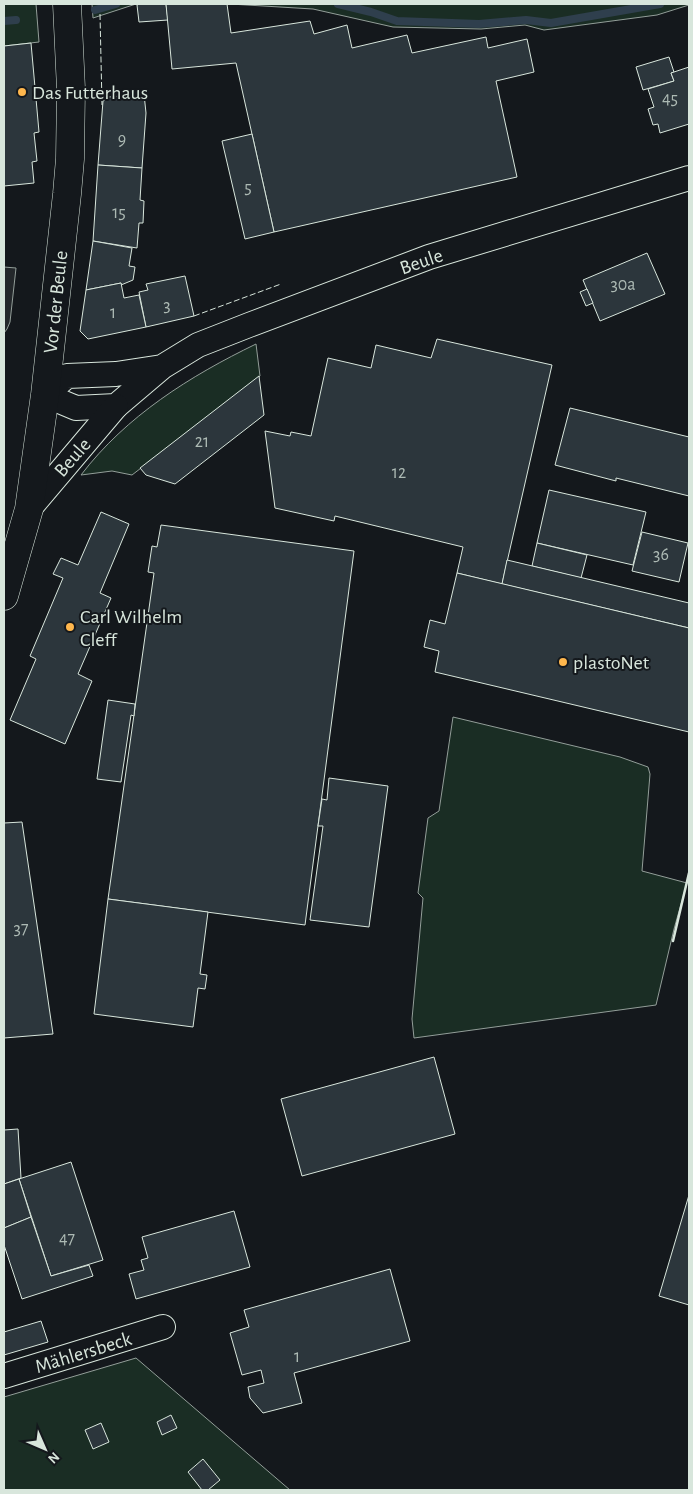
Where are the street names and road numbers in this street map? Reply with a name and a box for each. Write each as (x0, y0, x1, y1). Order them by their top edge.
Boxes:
street label: Beule (397, 245, 445, 279)
street label: Vor der Beule (41, 250, 71, 354)
street label: Beule (51, 434, 95, 481)
street label: Mählersbeck (33, 1329, 134, 1377)

